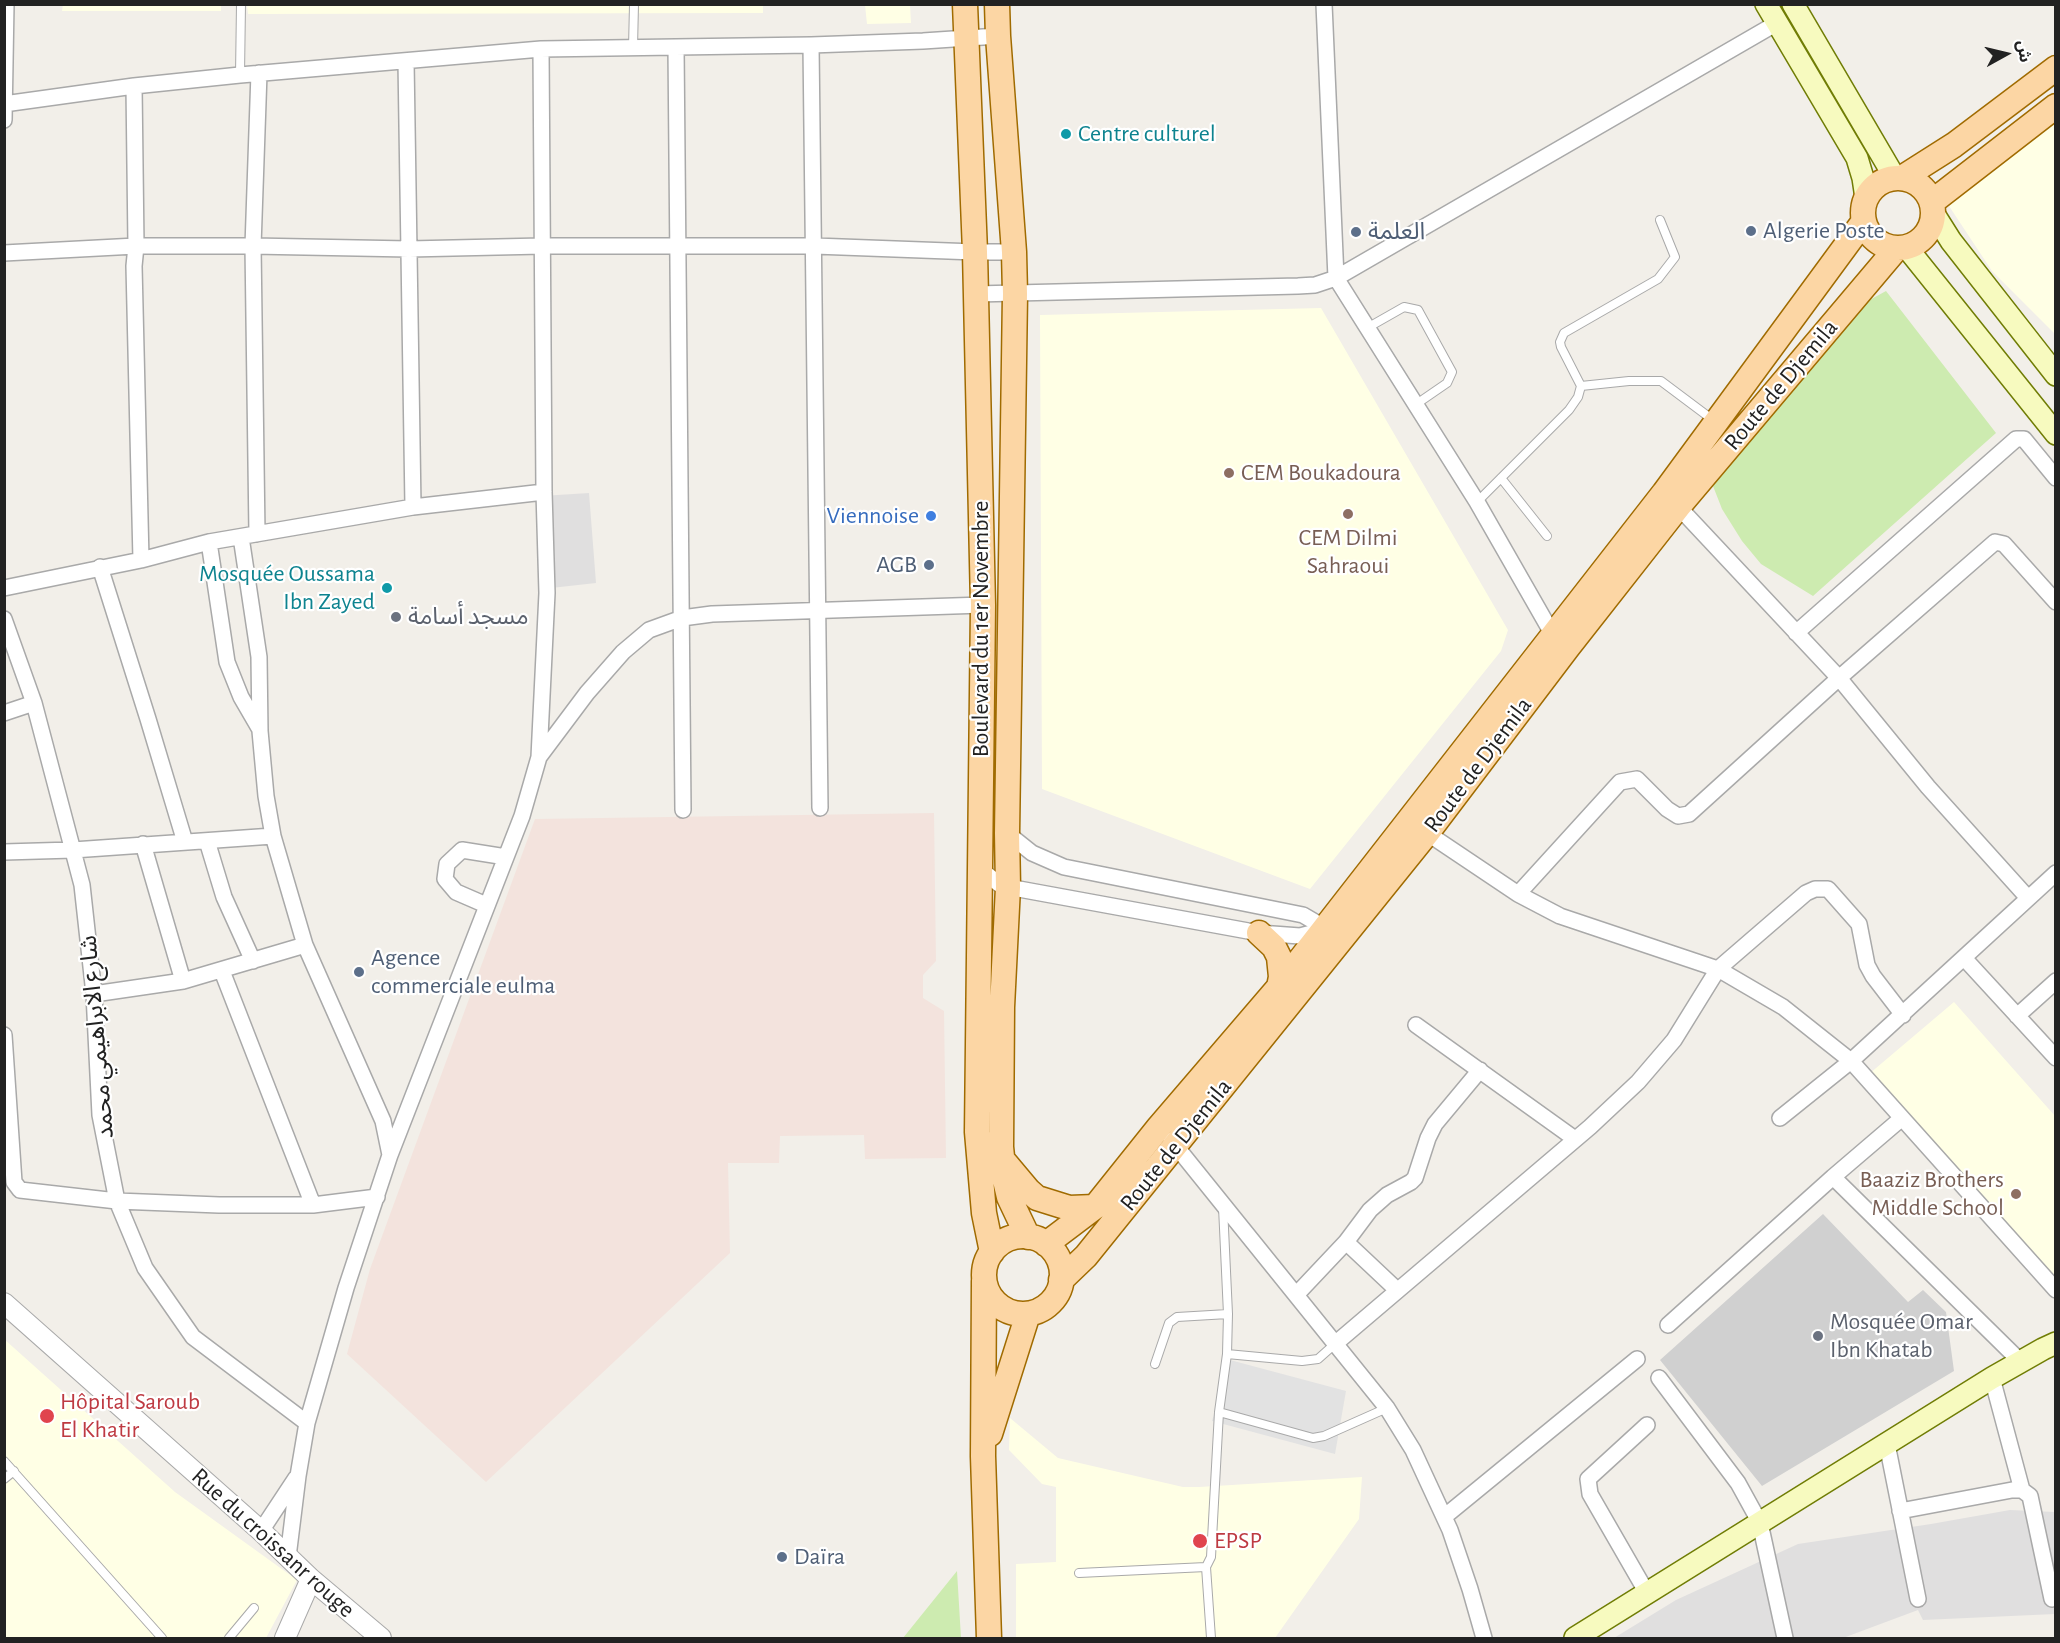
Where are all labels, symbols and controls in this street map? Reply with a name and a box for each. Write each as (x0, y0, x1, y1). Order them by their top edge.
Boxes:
north arrow (1976, 24, 2036, 84)
text: ش (2014, 40, 2033, 63)
place label: Centre culturel (1078, 120, 1216, 148)
marker: Centre culturel (1059, 127, 1073, 141)
place label: Algerie Poste (1763, 217, 1885, 245)
place label: العلمة (1368, 218, 1425, 246)
marker: Algerie Poste (1744, 224, 1758, 238)
marker: العلمة (1349, 225, 1363, 239)
street label: Route de Djemila (1718, 314, 1844, 456)
place label: CEM Boukadoura (1241, 459, 1401, 487)
marker: CEM Boukadoura (1222, 466, 1236, 480)
street label: Boulevard du 1er Novembre (967, 501, 995, 757)
place label: Viennoise (827, 502, 919, 530)
marker: CEM Dilmi Sahraoui (1341, 507, 1355, 521)
marker: Viennoise (924, 509, 938, 523)
place label: CEM Dilmi Sahraoui (1298, 524, 1398, 580)
place label: AGB (876, 551, 917, 579)
marker: AGB (922, 558, 936, 572)
place label: Mosquée Oussama Ibn Zayed (199, 560, 375, 616)
marker: Mosquée Oussama Ibn Zayed (380, 581, 394, 595)
place label: مسجد أسامة (408, 603, 529, 631)
marker: مسجد أسامة (389, 610, 403, 624)
street label: Route de Djemila (1418, 692, 1538, 838)
street label: شارع الابراهيمي محمد (74, 934, 120, 1140)
place label: Agence commerciale eulma (371, 944, 555, 1000)
marker: Agence commerciale eulma (352, 965, 366, 979)
street label: Route de Djemila (1114, 1073, 1238, 1217)
place label: Baaziz Brothers Middle School (1859, 1166, 2004, 1222)
marker: Baaziz Brothers Middle School (2009, 1187, 2023, 1201)
place label: Mosquée Omar Ibn Khatab (1830, 1308, 1973, 1364)
marker: Mosquée Omar Ibn Khatab (1811, 1329, 1825, 1343)
place label: Hôpital Saroub El Khatir (60, 1388, 200, 1444)
marker: Hôpital Saroub El Khatir (38, 1407, 56, 1425)
street label: Rue du croissanr rouge (185, 1462, 361, 1624)
place label: EPSP (1214, 1527, 1262, 1555)
marker: EPSP (1191, 1532, 1209, 1550)
place label: Daïra (794, 1543, 845, 1571)
marker: Daïra (775, 1550, 789, 1564)

